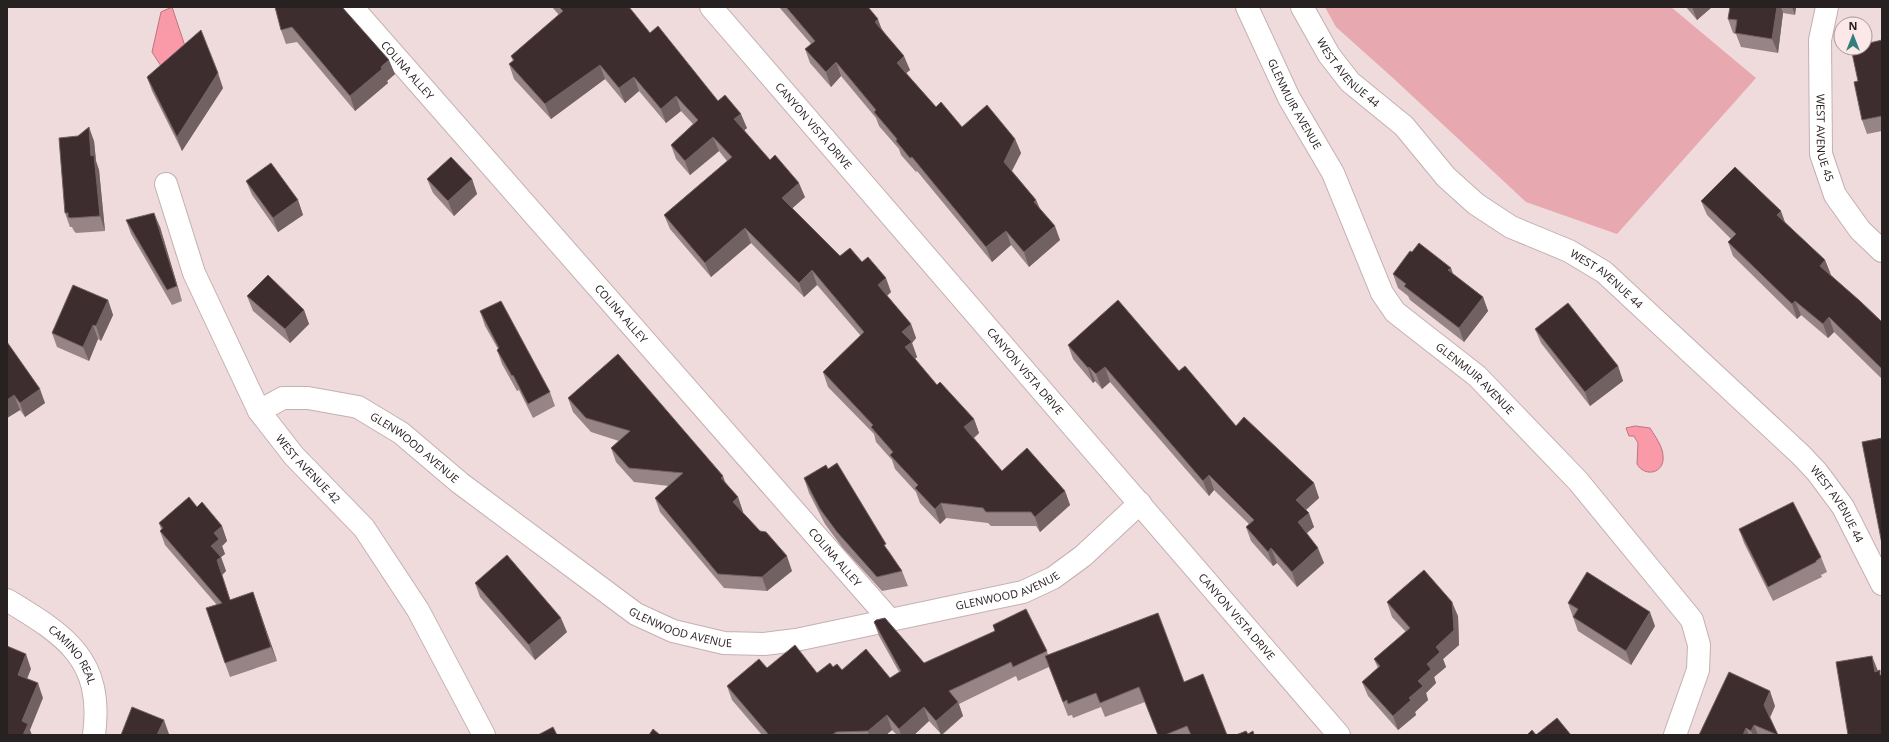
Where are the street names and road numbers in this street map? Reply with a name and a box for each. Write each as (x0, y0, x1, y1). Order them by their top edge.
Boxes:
street label: WEST AVENUE 44 (1314, 35, 1384, 111)
street label: COLINA ALLEY (378, 37, 438, 103)
street label: GLENMUIR AVENUE (1265, 56, 1325, 152)
street label: CANYON VISTA DRIVE (772, 79, 856, 172)
street label: WEST AVENUE 45 (1813, 94, 1838, 183)
street label: WEST AVENUE 44 (1568, 245, 1647, 312)
street label: COLINA ALLEY (592, 281, 652, 346)
street label: CANYON VISTA DRIVE (984, 324, 1067, 418)
street label: GLENMUIR AVENUE (1433, 339, 1518, 417)
street label: GLENWOOD AVENUE (368, 408, 463, 486)
street label: WEST AVENUE 42 (273, 431, 344, 506)
street label: WEST AVENUE 44 (1807, 462, 1868, 545)
street label: COLINA ALLEY (805, 524, 866, 590)
street label: GLENWOOD AVENUE (954, 568, 1062, 613)
street label: CANYON VISTA DRIVE (1196, 570, 1279, 663)
street label: GLENWOOD AVENUE (626, 603, 732, 650)
street label: CAMINO REAL (46, 621, 100, 686)

